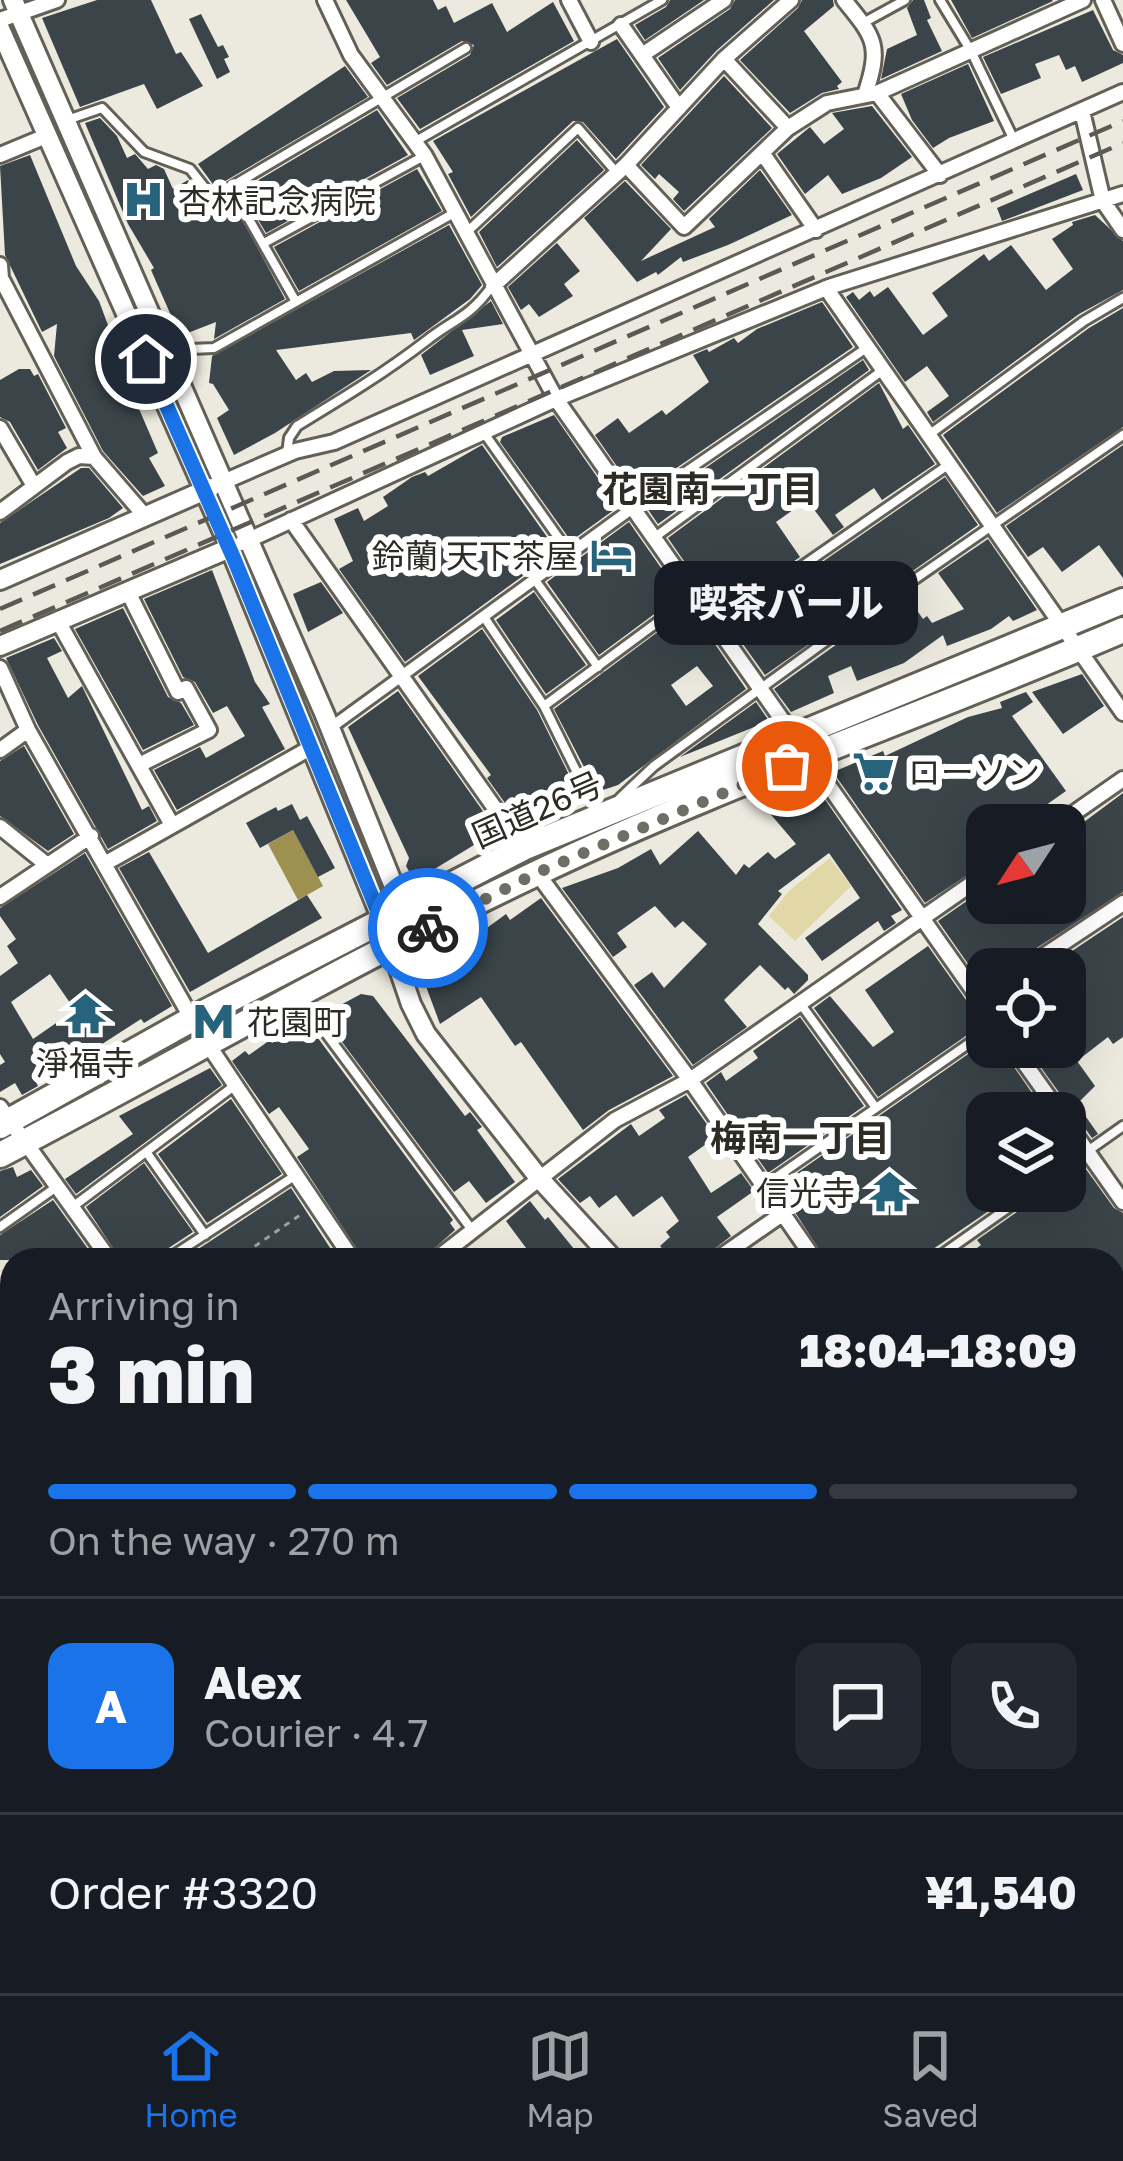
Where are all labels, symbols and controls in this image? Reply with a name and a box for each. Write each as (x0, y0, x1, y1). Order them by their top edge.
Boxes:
hospital icon: 杏林記念病院 (121, 177, 167, 223)
place label: 杏林記念病院 (178, 181, 376, 220)
pin (95, 308, 197, 410)
icon: home (113, 326, 179, 392)
district label: 花園南一丁目 (602, 467, 818, 510)
hotel icon: 鈴蘭 天下茶屋 (589, 532, 635, 578)
place label: 鈴蘭 天下茶屋 (372, 536, 578, 575)
callout: 喫茶パール (655, 562, 919, 646)
text: 喫茶パール (688, 579, 884, 626)
pin (736, 715, 838, 817)
icon: bag (754, 733, 820, 799)
supermarket icon: ローソン (851, 748, 897, 794)
place label: ローソン (908, 752, 1040, 791)
street label: 国道26号 (466, 763, 608, 855)
north arrow (966, 804, 1086, 924)
map controls (966, 804, 1086, 1212)
courier (368, 868, 488, 988)
icon: bike (395, 895, 461, 961)
button: locate (966, 948, 1086, 1068)
temple icon: 淨福寺 (62, 991, 108, 1037)
metro station icon: 花園町 (190, 998, 236, 1044)
place label: 花園町 (247, 1002, 346, 1041)
place label: 淨福寺 (36, 1043, 135, 1082)
button: layers (966, 1092, 1086, 1212)
district label: 梅南一丁目 (710, 1116, 890, 1159)
temple icon: 信光寺 (866, 1169, 912, 1215)
place label: 信光寺 (756, 1173, 855, 1212)
text: Arriving in (48, 1282, 239, 1329)
text: 18:04–18:09 (800, 1323, 1077, 1377)
text: 3 min (48, 1327, 254, 1420)
text: On the way · 270 m (48, 1517, 399, 1564)
button: chat (795, 1643, 921, 1769)
button: phone (951, 1643, 1077, 1769)
text: Alex (204, 1655, 302, 1709)
text: A (95, 1679, 127, 1733)
text: Courier · 4.7 (204, 1709, 428, 1756)
text: Order #3320 (48, 1865, 318, 1919)
text: ¥1,540 (925, 1865, 1077, 1919)
tab: Home (144, 2023, 238, 2134)
tab: Map (526, 2023, 594, 2134)
tab: Saved (882, 2023, 979, 2134)

